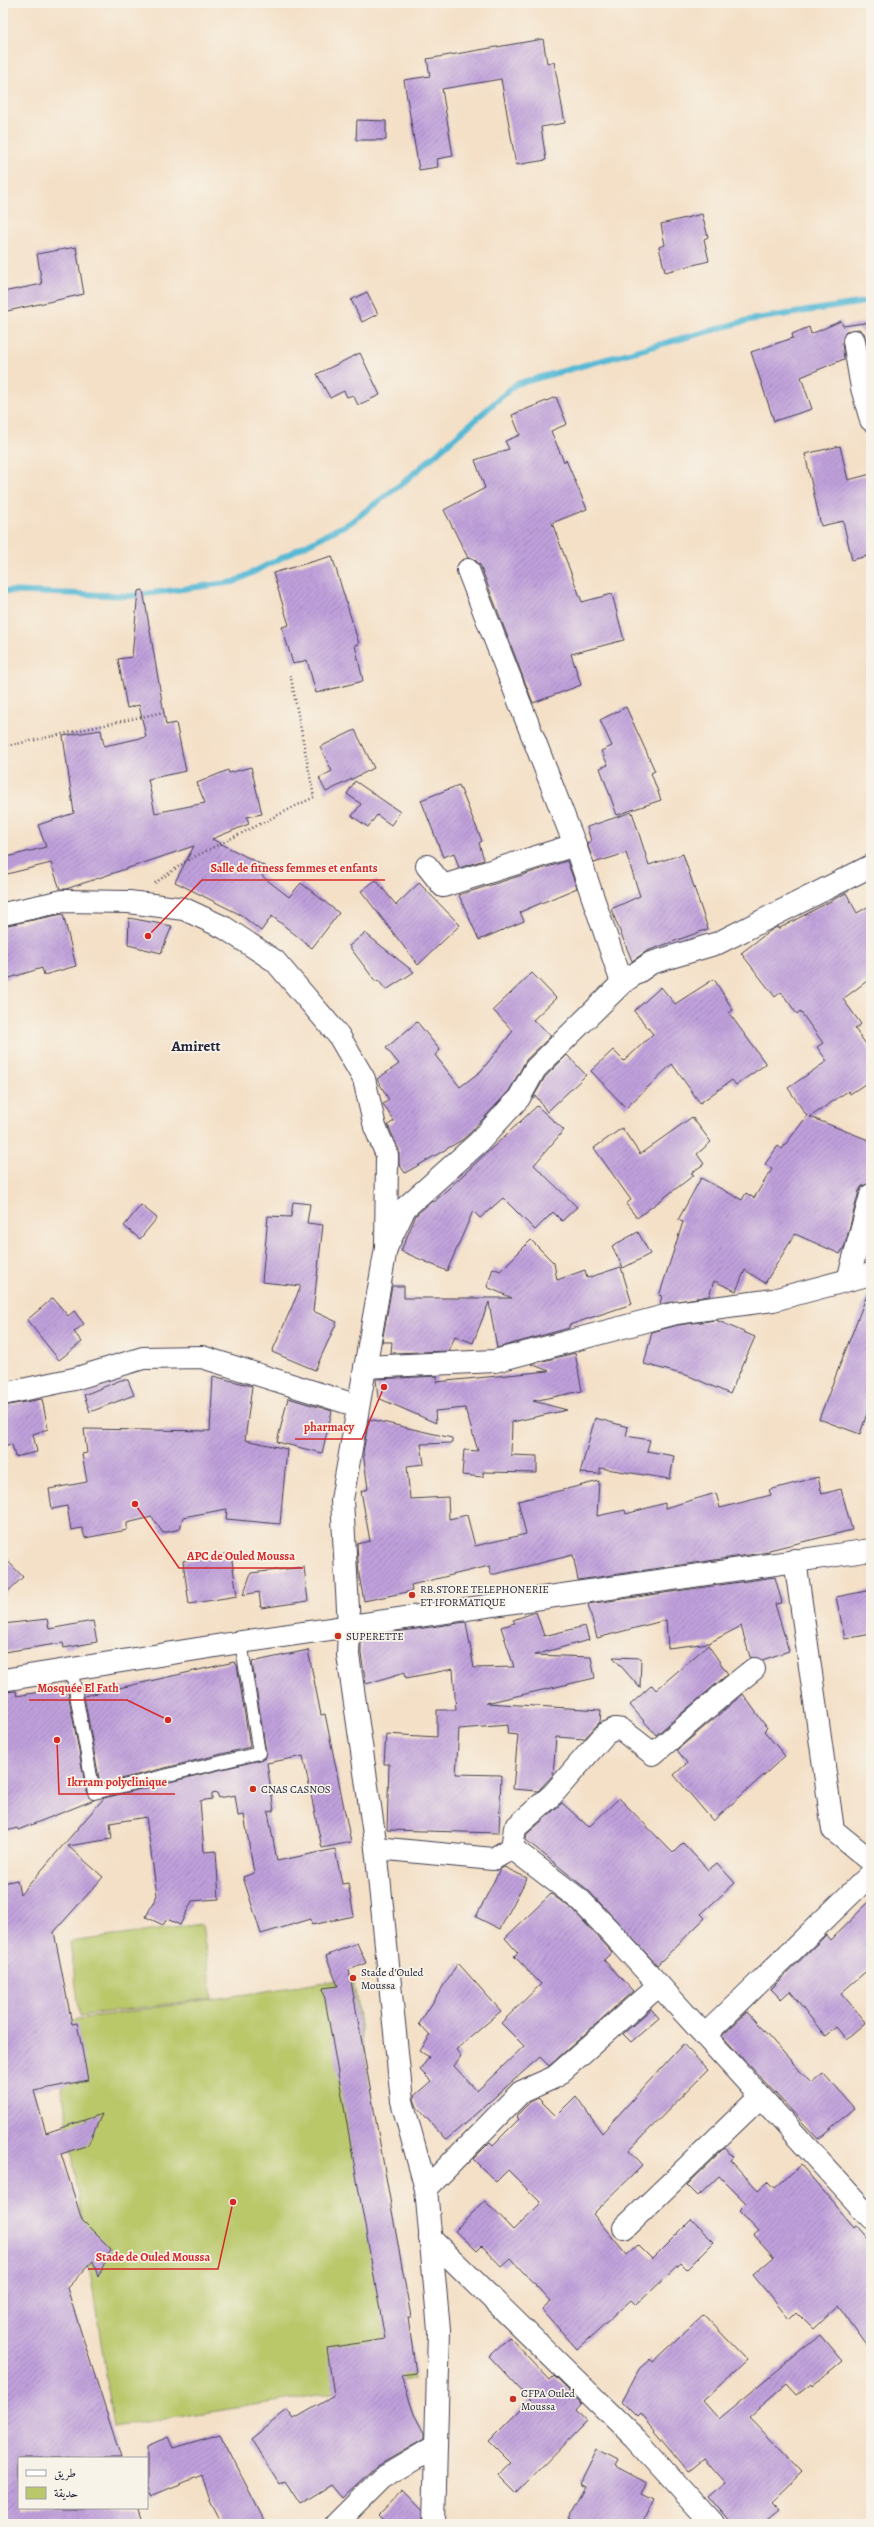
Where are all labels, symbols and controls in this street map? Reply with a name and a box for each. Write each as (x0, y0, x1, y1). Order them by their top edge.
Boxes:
callout: Salle de fitness femmes et enfants (202, 856, 385, 880)
text: Salle de fitness femmes et enfants (210, 860, 378, 876)
district label: Amirett (171, 1036, 220, 1056)
callout: pharmacy (295, 1415, 362, 1439)
text: pharmacy (304, 1419, 355, 1435)
callout: APC de Ouled Moussa (179, 1544, 303, 1568)
text: APC de Ouled Moussa (186, 1548, 295, 1564)
place label: RB.STORE TELEPHONERIE ET IFORMATIQUE (420, 1582, 549, 1610)
marker: RB.STORE TELEPHONERIE ET IFORMATIQUE (407, 1590, 417, 1600)
place label: SUPERETTE (346, 1629, 404, 1644)
marker: SUPERETTE (333, 1631, 343, 1641)
callout: Mosquée El Fath (29, 1676, 127, 1700)
text: Mosquée El Fath (37, 1680, 119, 1696)
callout: Ikrram polyclinique (59, 1770, 175, 1794)
text: Ikrram polyclinique (67, 1774, 167, 1790)
place label: CNAS CASNOS (261, 1782, 331, 1797)
marker: CNAS CASNOS (248, 1784, 258, 1794)
place label: Stade d'Ouled Moussa (361, 1965, 424, 1993)
marker: Stade d'Ouled Moussa (348, 1973, 358, 1983)
callout: Stade de Ouled Moussa (88, 2245, 218, 2269)
text: Stade de Ouled Moussa (96, 2249, 210, 2265)
place label: CFPA Ouled Moussa (521, 2386, 575, 2414)
marker: CFPA Ouled Moussa (508, 2394, 518, 2404)
legend (18, 2457, 148, 2509)
text: طريق (54, 2465, 76, 2481)
text: حديقة (54, 2485, 78, 2501)

